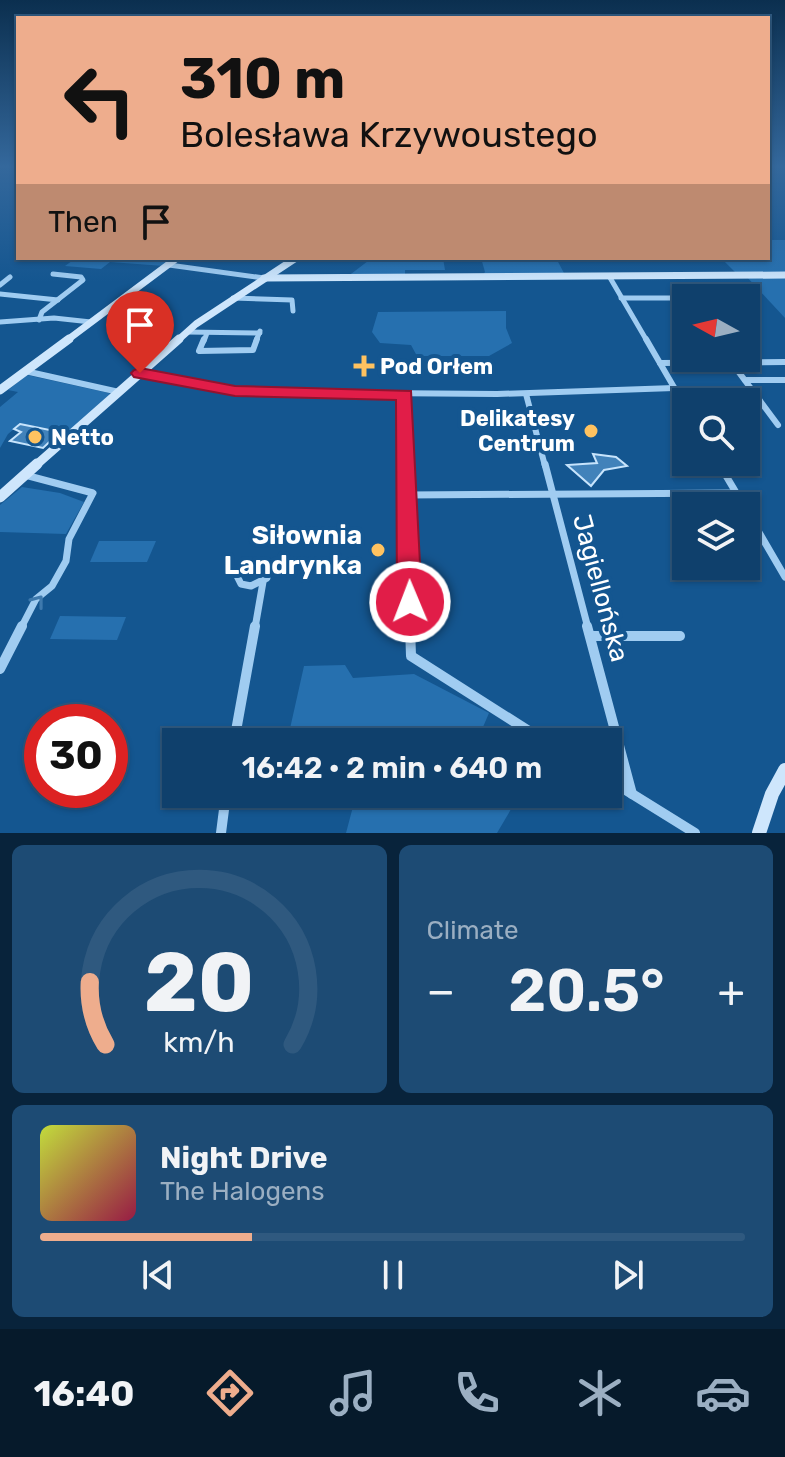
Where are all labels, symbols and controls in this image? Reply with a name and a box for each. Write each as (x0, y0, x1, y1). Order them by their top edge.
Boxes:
text: 310 m (180, 46, 345, 112)
icon: left (48, 48, 152, 152)
text: Bolesława Krzywoustego (180, 113, 598, 156)
icon: arrive (134, 200, 178, 244)
text: Then (48, 204, 118, 240)
north arrow (672, 284, 760, 372)
map controls (672, 284, 760, 580)
pin (106, 291, 174, 373)
icon: arrive (118, 303, 162, 347)
place label: Pod Orłem (380, 353, 493, 380)
marker: Pod Orłem (355, 357, 373, 375)
button: search (672, 388, 760, 476)
place label: Delikatesy Centrum (460, 405, 575, 457)
marker: Delikatesy Centrum (582, 422, 600, 440)
place label: Netto (51, 424, 114, 451)
marker: Netto (26, 428, 44, 446)
button: layers (672, 492, 760, 580)
street label: Jagiellońska (566, 511, 635, 665)
place label: Siłownia Landrynka (224, 520, 362, 581)
marker: Siłownia Landrynka (369, 541, 387, 559)
position arrow (368, 560, 452, 644)
one-way arrow (28, 595, 42, 610)
speed limit sign: 30 (24, 704, 128, 808)
text: 16:42 · 2 min · 640 m (242, 750, 542, 786)
text: Climate (427, 915, 519, 946)
text: 20 (144, 933, 255, 1032)
text: 20.5° (508, 955, 665, 1026)
text: − (427, 965, 455, 1017)
text: + (718, 965, 745, 1017)
text: km/h (164, 1025, 235, 1059)
text: Night Drive (160, 1140, 328, 1176)
text: The Halogens (160, 1176, 325, 1207)
icon: previous (136, 1253, 180, 1297)
icon: pause (371, 1253, 415, 1297)
icon: next (606, 1253, 650, 1297)
icon: directions (202, 1365, 258, 1421)
icon: music (325, 1365, 381, 1421)
icon: phone (449, 1365, 505, 1421)
icon: climate (572, 1365, 628, 1421)
icon: car (695, 1365, 751, 1421)
text: 16:40 (34, 1372, 135, 1415)

